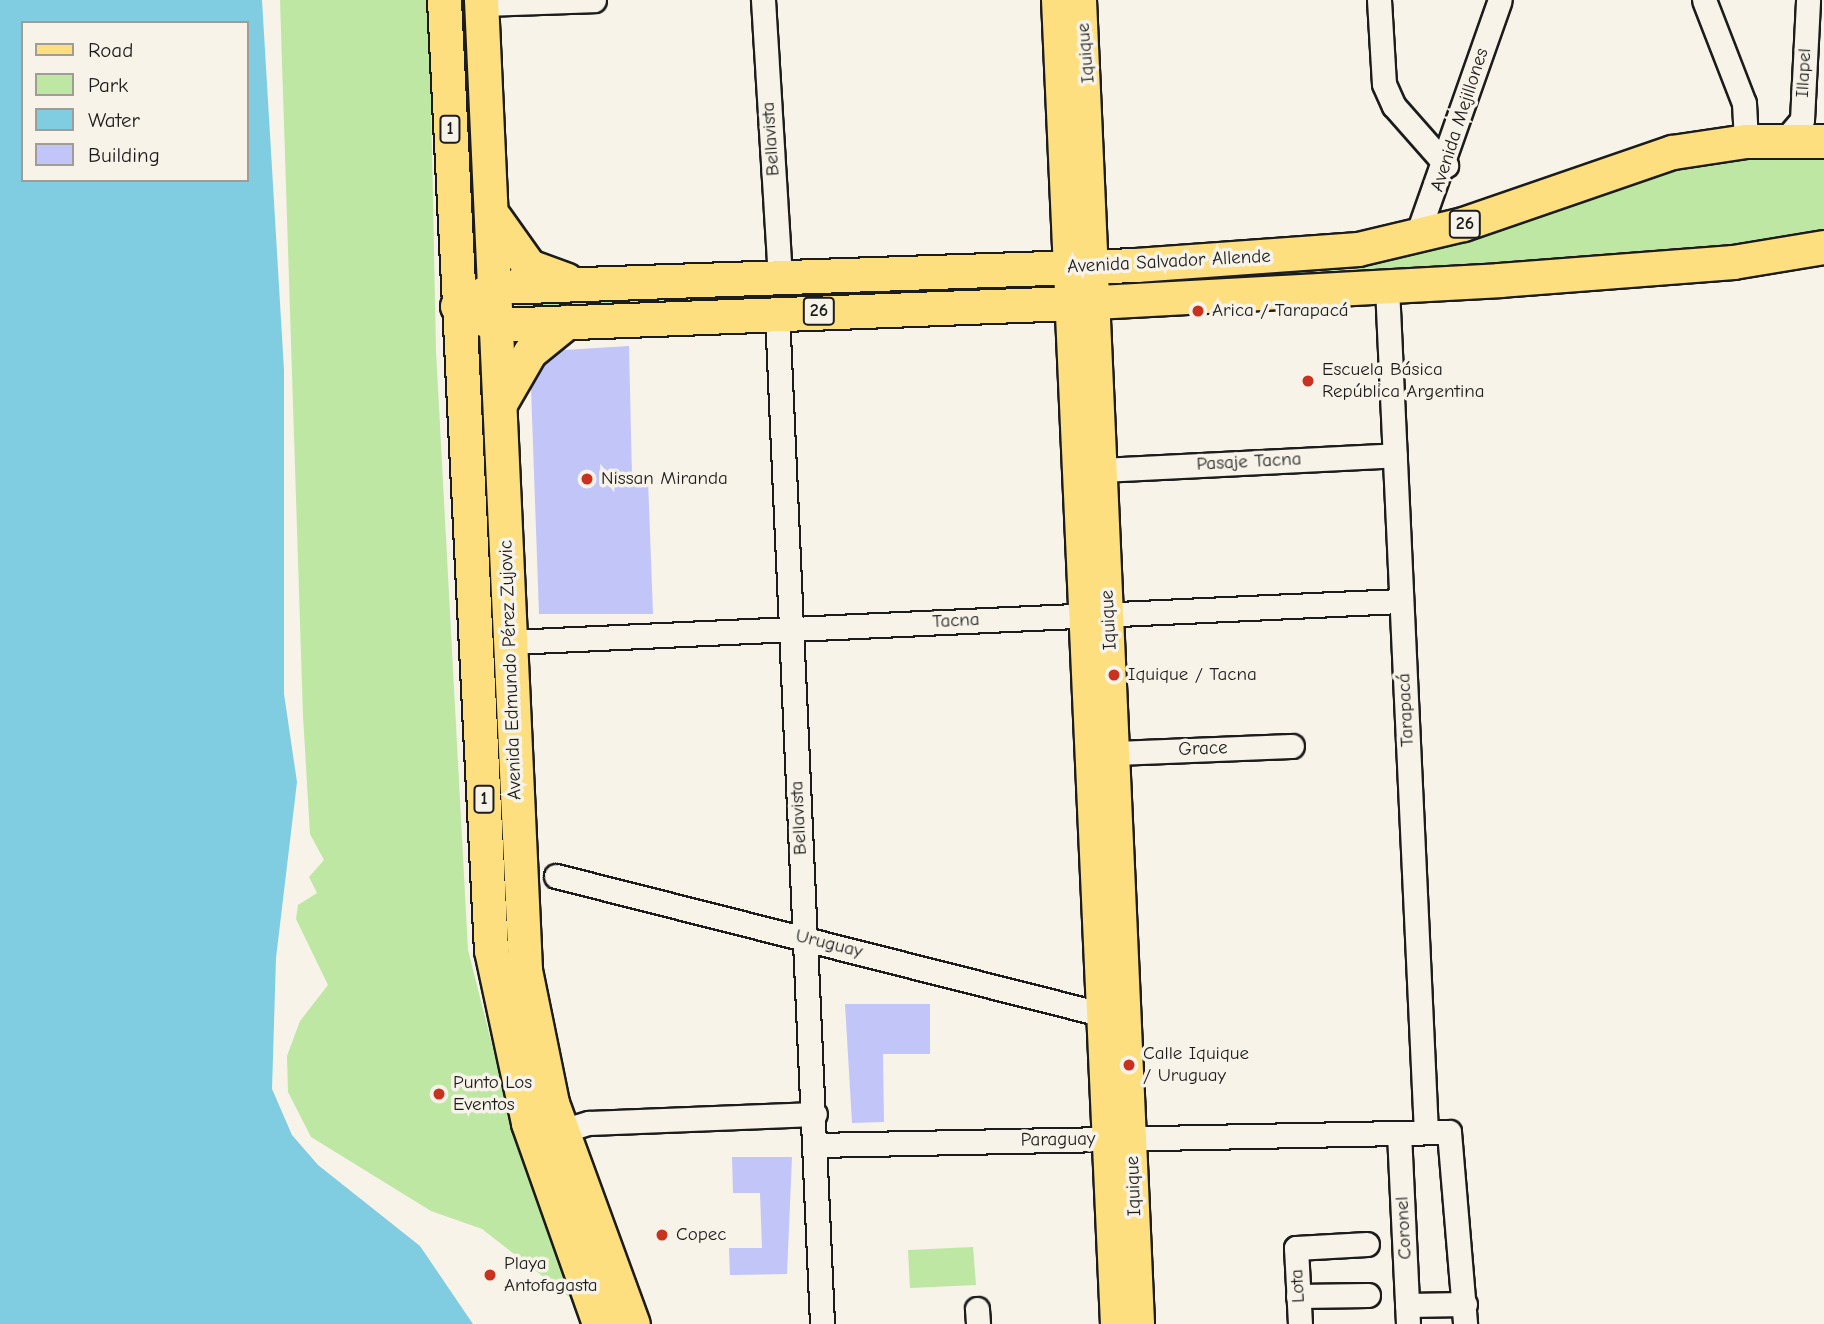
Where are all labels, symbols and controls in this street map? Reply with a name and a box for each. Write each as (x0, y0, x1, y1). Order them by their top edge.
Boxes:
legend (21, 21, 248, 182)
street label: Iquique (1072, 22, 1100, 84)
text: Road (88, 38, 133, 62)
street label: Avenida Mejillones (1426, 45, 1494, 195)
street label: Illapel (1791, 48, 1817, 98)
text: Park (88, 73, 128, 97)
street label: Bellavista (757, 101, 785, 177)
text: Water (88, 108, 140, 132)
road number: 1 (438, 114, 462, 144)
text: Building (88, 143, 160, 167)
road number: 26 (1448, 210, 1482, 238)
street label: Avenida Salvador Allende (1067, 245, 1271, 279)
road number: 26 (802, 296, 836, 326)
place label: Arica / Tarapacá (1212, 300, 1349, 322)
marker: Arica / Tarapacá (1190, 303, 1206, 319)
place label: Escuela Básica República Argentina (1322, 359, 1485, 403)
marker: Escuela Básica República Argentina (1300, 373, 1316, 389)
street label: Pasaje Tacna (1196, 448, 1302, 476)
place label: Nissan Miranda (601, 468, 728, 490)
marker: Nissan Miranda (579, 471, 595, 487)
street label: Avenida Edmundo Pérez Zujovic (495, 540, 527, 800)
street label: Iquique (1096, 589, 1122, 651)
street label: Tacna (932, 608, 980, 634)
place label: Iquique / Tacna (1128, 664, 1257, 686)
marker: Iquique / Tacna (1106, 667, 1122, 683)
street label: Tarapacá (1393, 673, 1419, 747)
street label: Grace (1178, 737, 1228, 761)
street label: Bellavista (786, 780, 812, 856)
road number: 1 (472, 784, 496, 814)
street label: Uruguay (793, 925, 865, 963)
place label: Calle Iquique / Uruguay (1143, 1043, 1249, 1087)
marker: Calle Iquique / Uruguay (1121, 1057, 1137, 1073)
place label: Punto Los Eventos (453, 1072, 532, 1116)
marker: Punto Los Eventos (431, 1086, 447, 1102)
street label: Paraguay (1020, 1128, 1096, 1152)
street label: Iquique (1122, 1155, 1146, 1217)
street label: Coronel (1391, 1196, 1417, 1260)
place label: Copec (676, 1224, 726, 1246)
marker: Copec (654, 1227, 670, 1243)
place label: Playa Antofagasta (504, 1253, 598, 1297)
marker: Playa Antofagasta (482, 1267, 498, 1283)
street label: Lota (1286, 1269, 1310, 1303)

